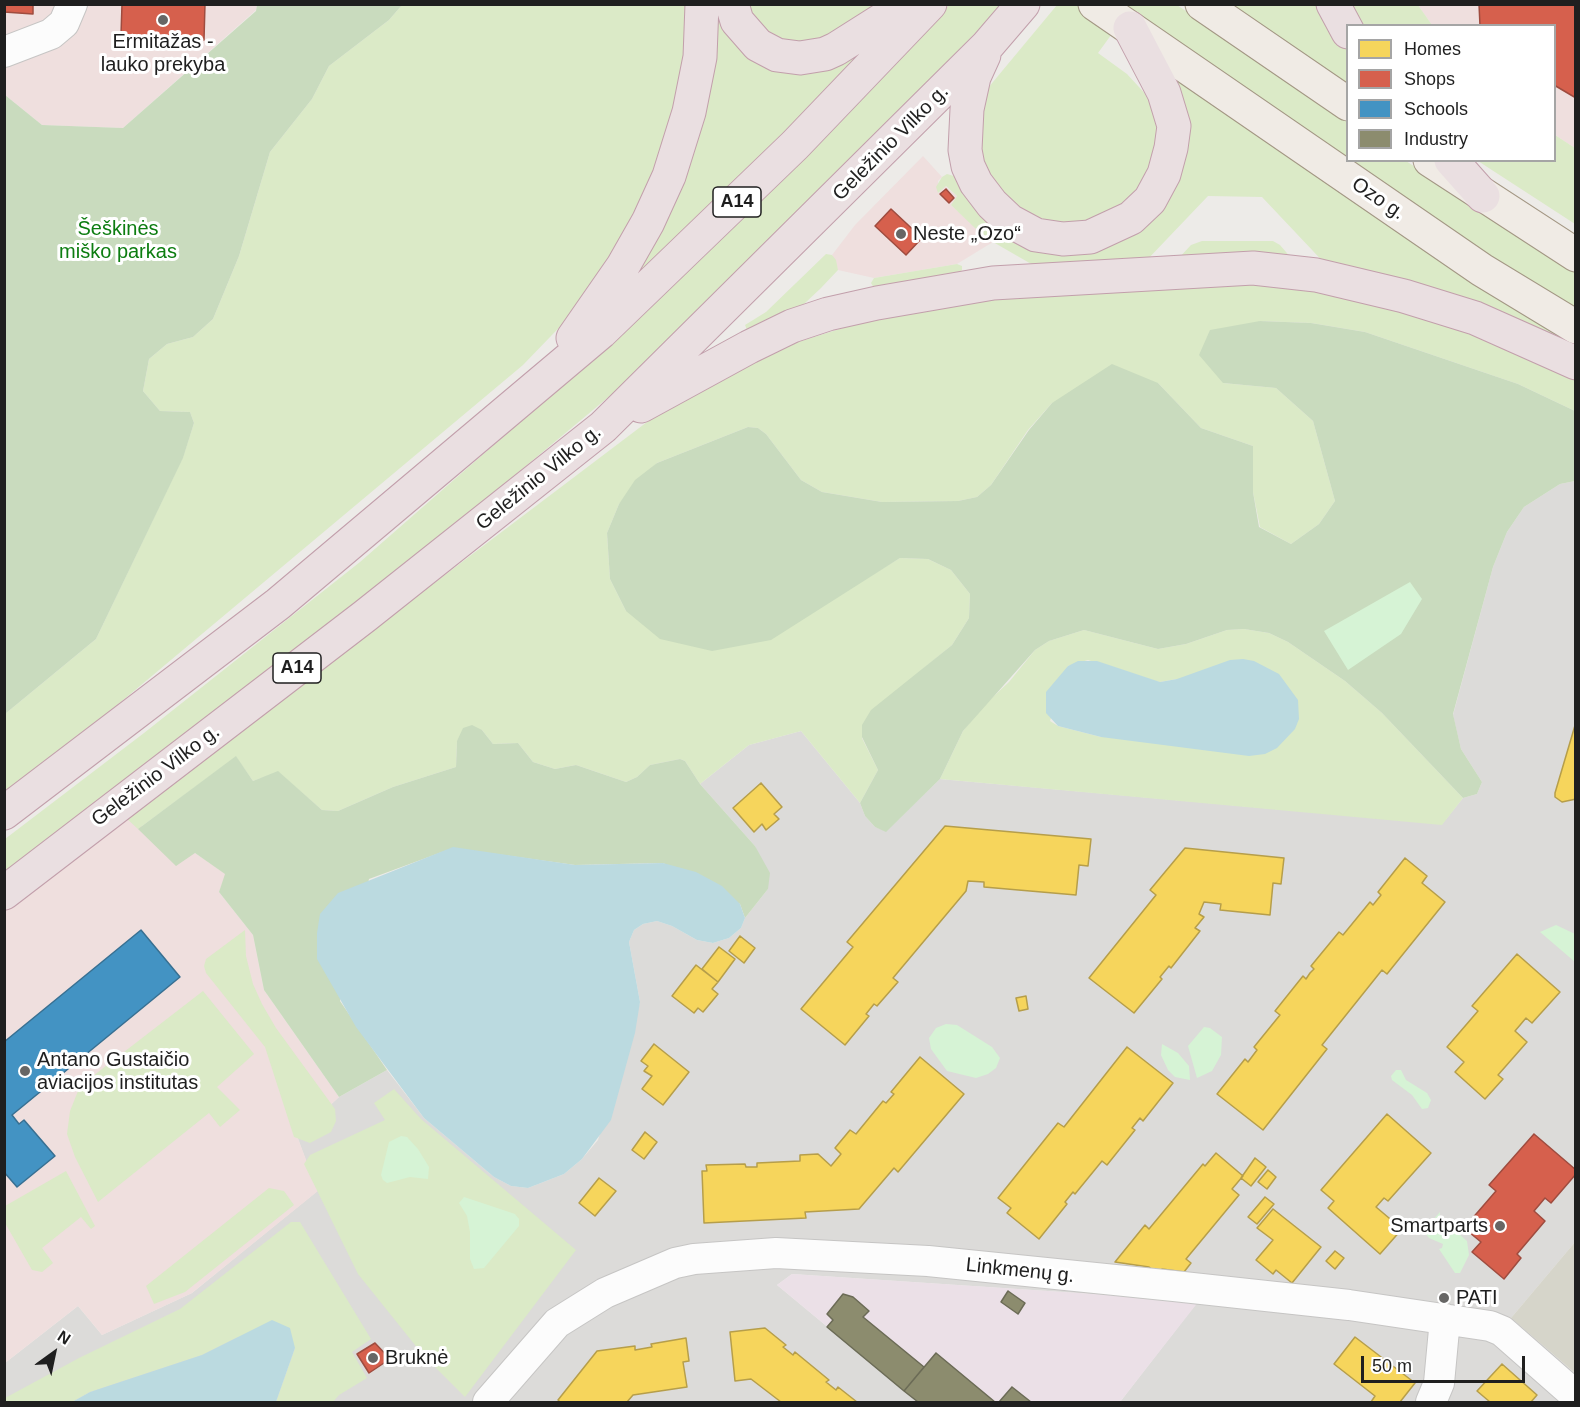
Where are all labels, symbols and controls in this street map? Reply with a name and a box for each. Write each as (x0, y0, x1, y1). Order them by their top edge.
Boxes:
marker: Ermitažas - lauko prekyba (156, 13, 170, 27)
legend (1346, 24, 1556, 162)
place label: Ermitažas - lauko prekyba (101, 30, 225, 77)
text: Homes (1404, 39, 1461, 59)
text: Shops (1404, 69, 1455, 89)
street label: Geležinio Vilko g. (828, 80, 954, 206)
text: Schools (1404, 99, 1468, 119)
text: Industry (1404, 129, 1468, 149)
street label: Ozo g. (1347, 173, 1409, 225)
road number: A14 (713, 187, 761, 217)
park label: Šeškinės miško parkas (59, 217, 177, 264)
place label: Neste „Ozo“ (913, 222, 1021, 246)
marker: Neste „Ozo“ (894, 227, 908, 241)
street label: Geležinio Vilko g. (472, 420, 606, 536)
road number: A14 (273, 653, 321, 683)
street label: Geležinio Vilko g. (87, 720, 225, 832)
place label: Antano Gustaičio aviacijos institutas (37, 1048, 198, 1095)
marker: Antano Gustaičio aviacijos institutas (18, 1064, 32, 1078)
place label: Smartparts (1390, 1214, 1488, 1238)
marker: Smartparts (1493, 1219, 1507, 1233)
street label: Linkmenų g. (965, 1253, 1075, 1289)
place label: PATI (1456, 1286, 1497, 1310)
marker: PATI (1437, 1291, 1451, 1305)
north arrow (24, 1323, 84, 1383)
text: N (55, 1327, 74, 1348)
scale bar (1364, 1344, 1528, 1382)
place label: Bruknė (385, 1346, 448, 1370)
marker: Bruknė (366, 1351, 380, 1365)
text: 50 m (1372, 1356, 1412, 1376)

